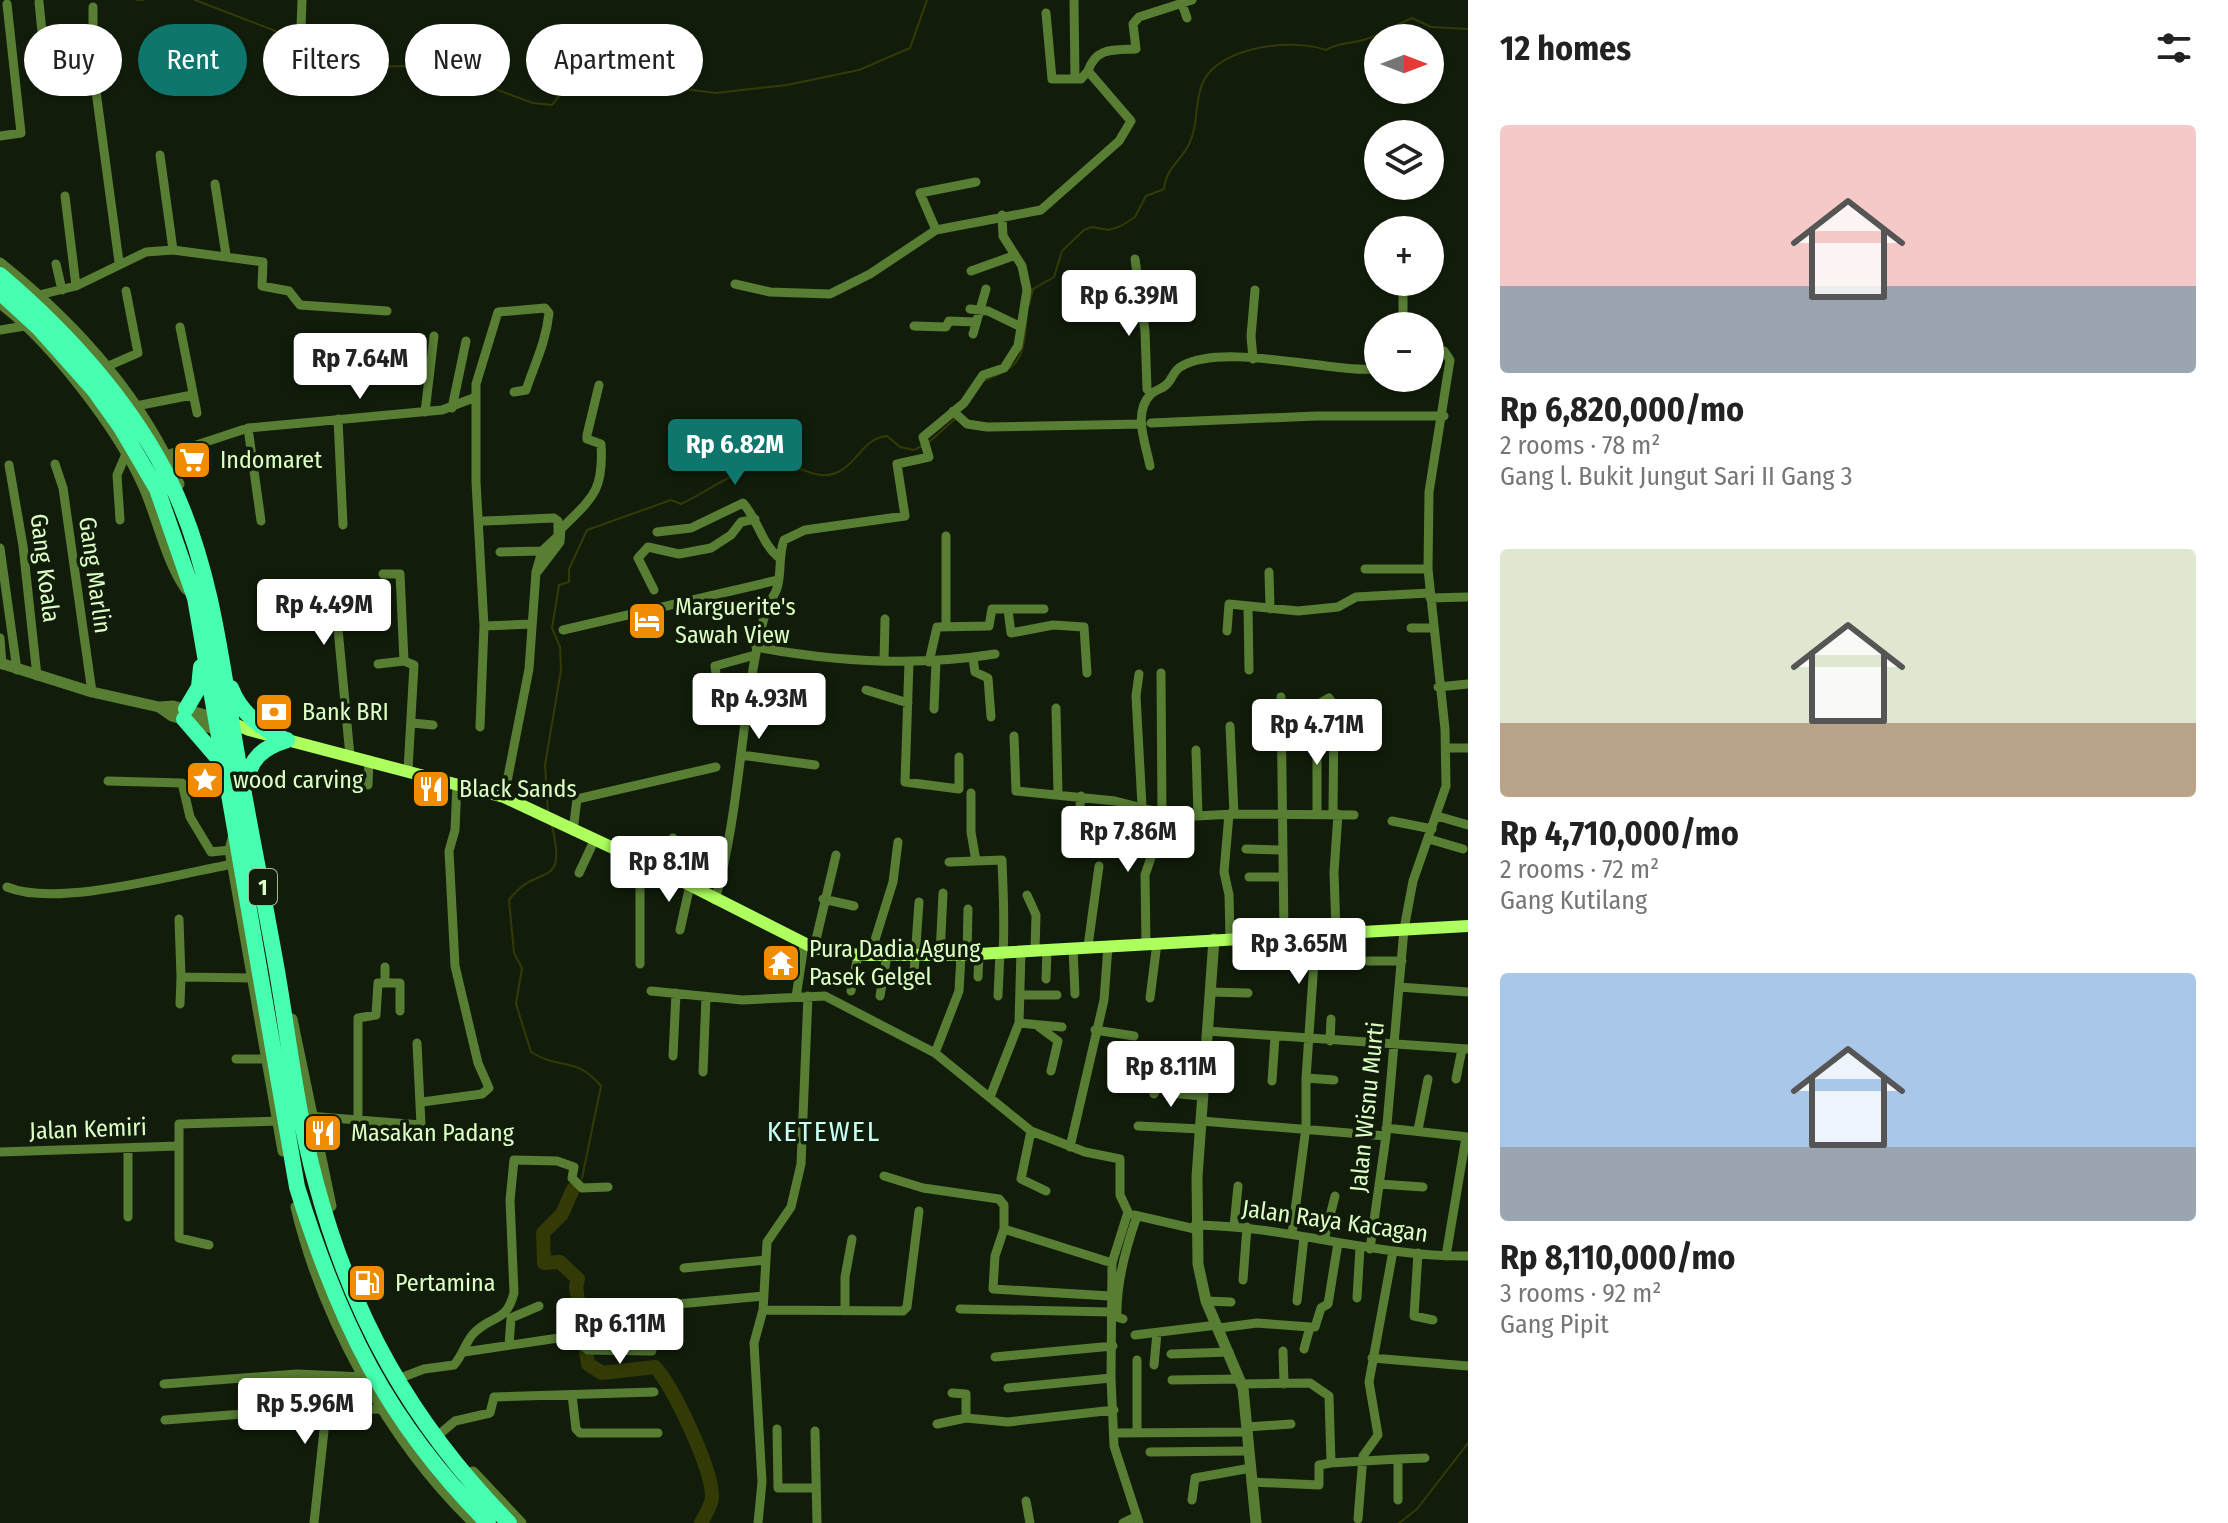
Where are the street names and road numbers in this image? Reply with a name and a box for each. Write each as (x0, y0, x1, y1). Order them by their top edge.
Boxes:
street label: Gang Koala (24, 512, 66, 624)
street label: Gang Marlin (73, 515, 117, 635)
road number: 1 (249, 869, 277, 905)
street label: Jalan Wisnu Murti (1344, 1020, 1390, 1194)
street label: Jalan Kemiri (29, 1113, 147, 1145)
street label: Jalan Raya Kacagan (1240, 1194, 1430, 1248)

